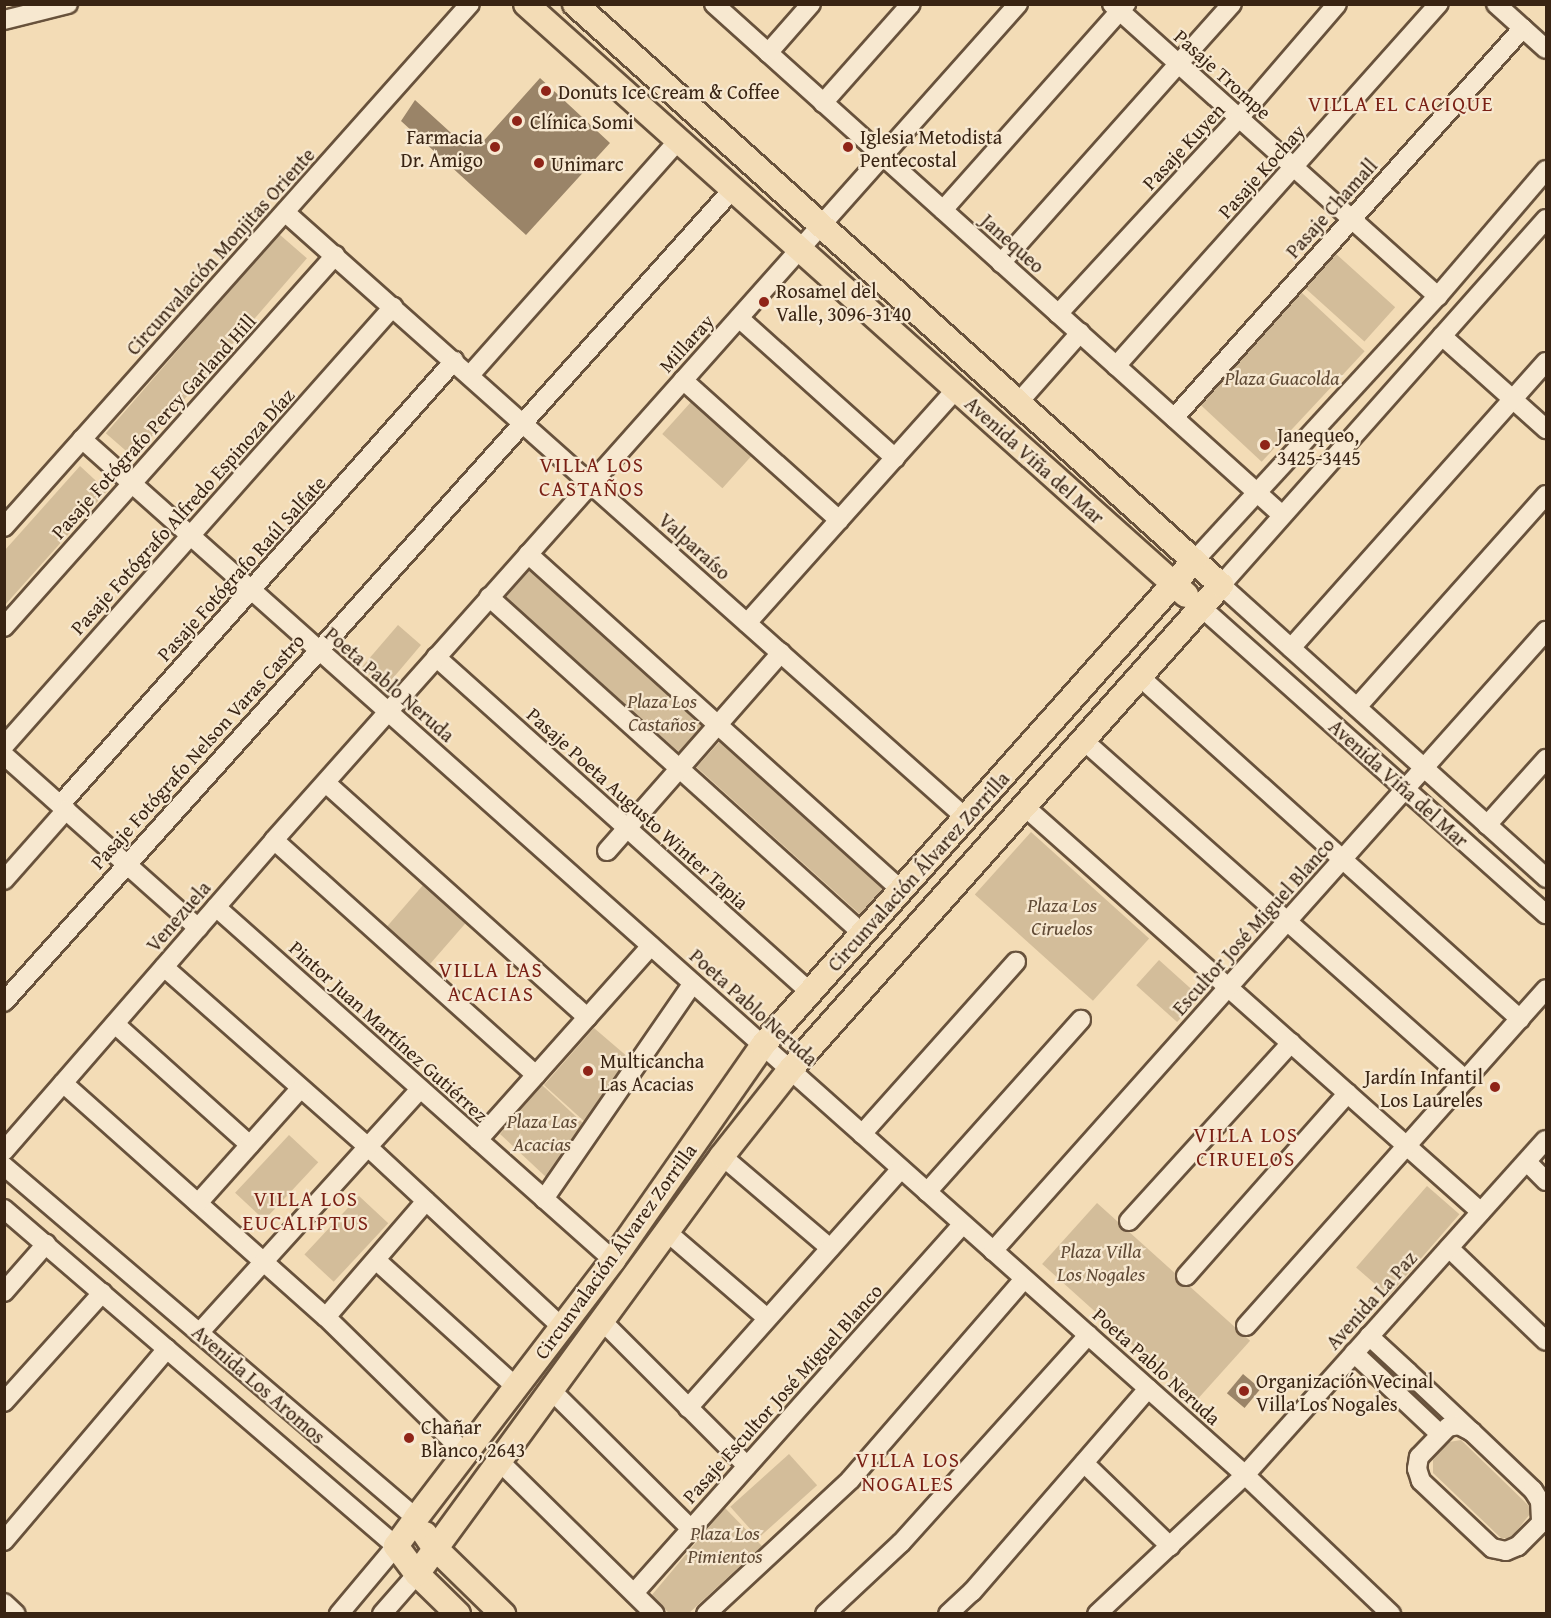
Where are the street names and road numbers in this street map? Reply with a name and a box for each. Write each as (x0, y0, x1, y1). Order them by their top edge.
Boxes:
street label: Pasaje Trompe (1169, 24, 1277, 124)
street label: Pasaje Kuyen (1137, 98, 1229, 194)
street label: Pasaje Kochay (1213, 119, 1309, 223)
street label: Circunvalación Monjitas Oriente (121, 142, 319, 360)
street label: Pasaje Chamall (1280, 153, 1382, 263)
street label: Janequeo (976, 208, 1050, 278)
street label: Pasaje Fotógrafo Percy Garland Hill (46, 309, 260, 543)
street label: Millaray (654, 309, 718, 377)
street label: Pasaje Fotógrafo Alfredo Espinoza Díaz (65, 383, 299, 639)
street label: Avenida Viña del Mar (960, 391, 1110, 529)
street label: Pasaje Fotógrafo Raúl Salfate (152, 471, 330, 665)
street label: Valparaíso (654, 507, 736, 585)
street label: Poeta Pablo Neruda (320, 621, 460, 747)
street label: Pasaje Fotógrafo Nelson Varas Castro (85, 628, 309, 874)
street label: Pasaje Poeta Augusto Winter Tapia (522, 702, 754, 914)
street label: Avenida Viña del Mar (1324, 714, 1474, 852)
street label: Circunvalación Álvarez Zorrilla (822, 766, 1014, 976)
street label: Escultor José Miguel Blanco (1167, 832, 1339, 1020)
street label: Venezuela (141, 876, 215, 956)
street label: Pintor Juan Martínez Gutiérrez (285, 935, 493, 1127)
street label: Poeta Pablo Neruda (685, 943, 823, 1071)
street label: Circunvalación Álvarez Zorrilla (529, 1139, 701, 1363)
street label: Avenida La Paz (1321, 1246, 1421, 1354)
street label: Pasaje Escultor José Miguel Blanco (677, 1278, 887, 1508)
street label: Poeta Pablo Neruda (1088, 1302, 1226, 1430)
street label: Avenida Los Aromos (188, 1320, 330, 1448)

